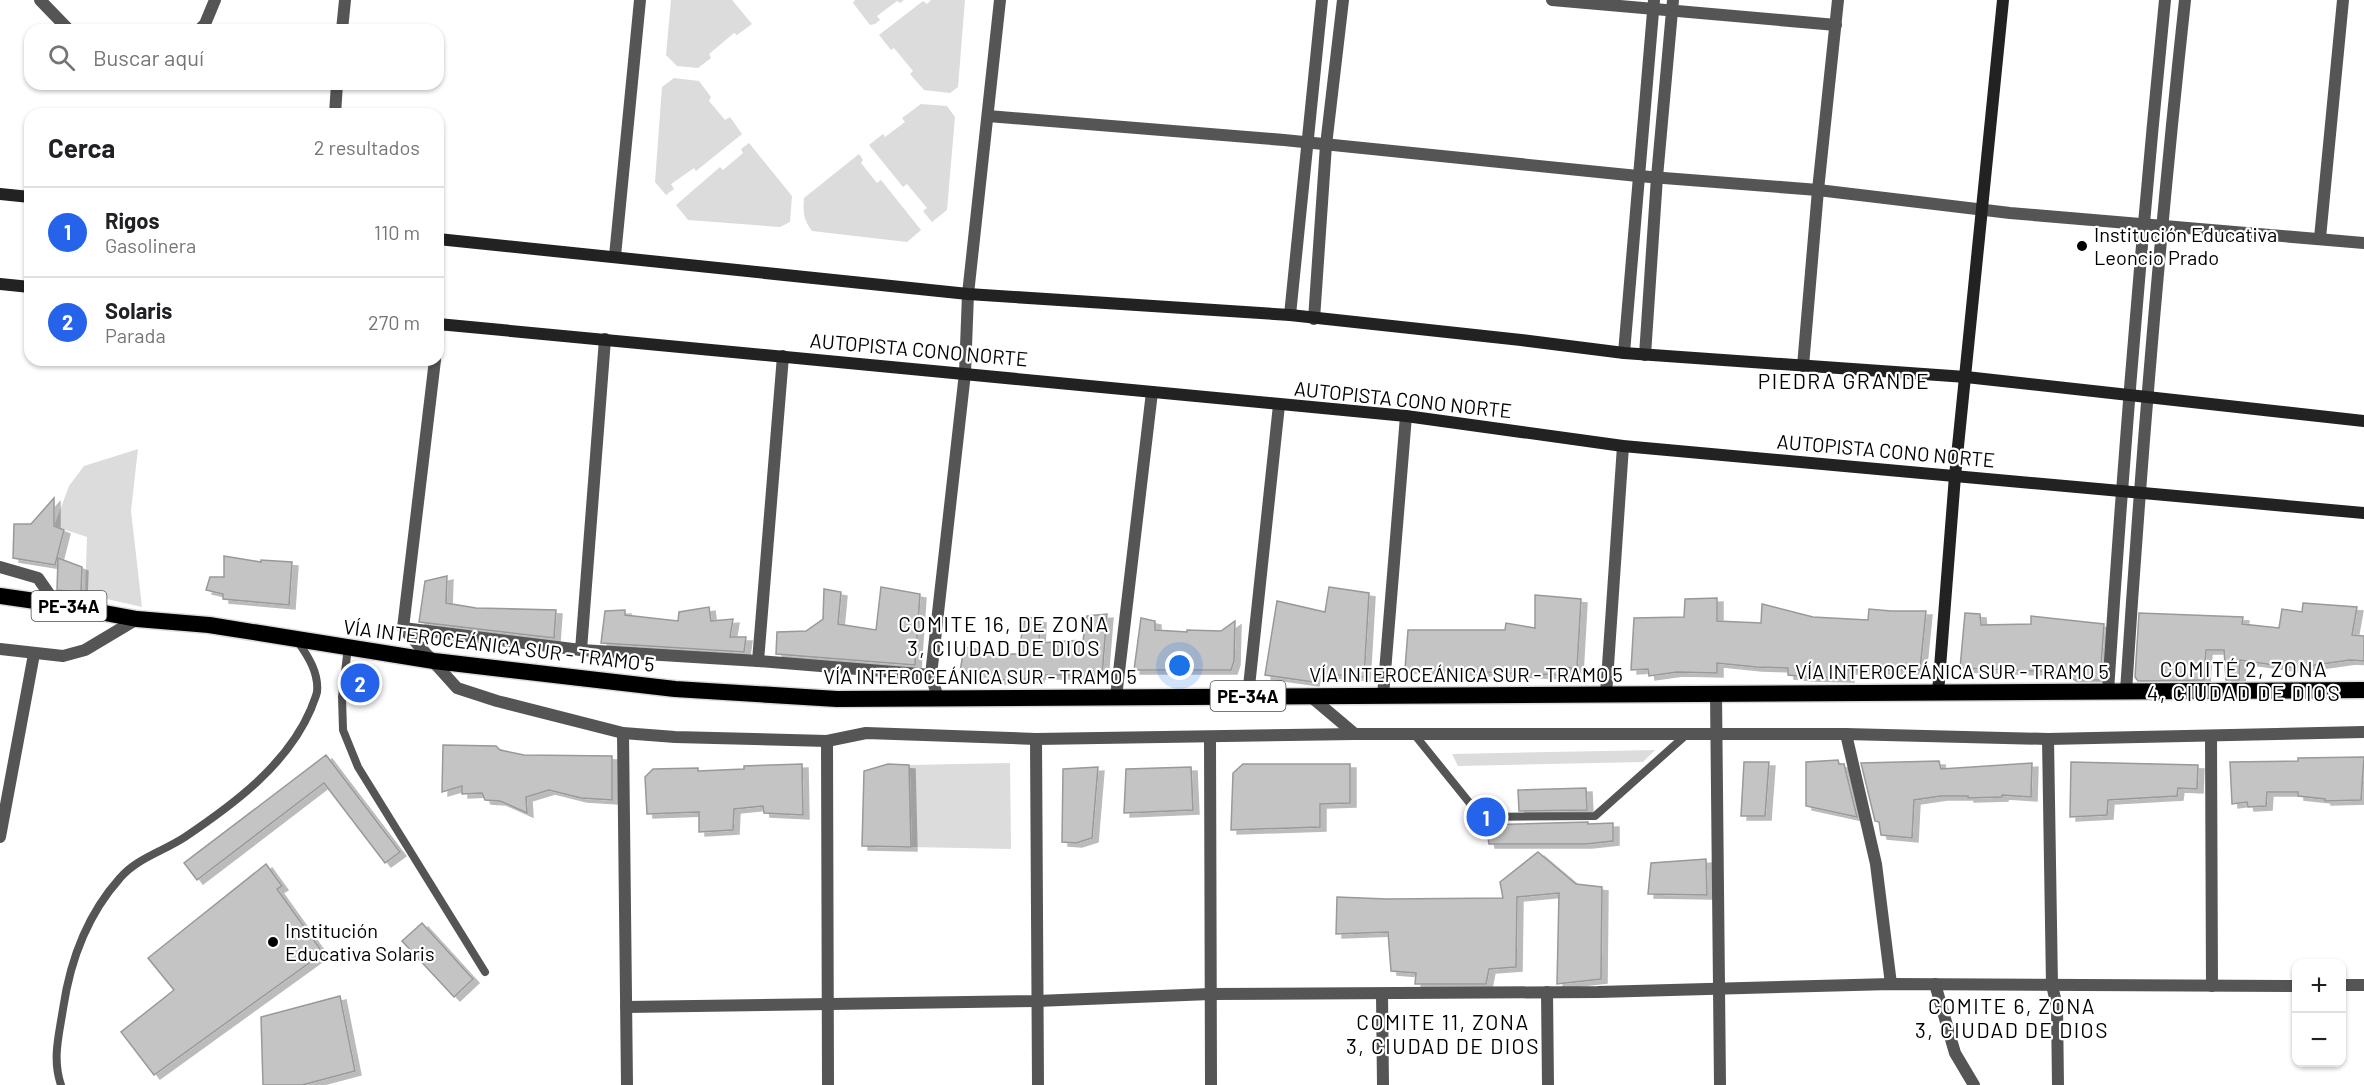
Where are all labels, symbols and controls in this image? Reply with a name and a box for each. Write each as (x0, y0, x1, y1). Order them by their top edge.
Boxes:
search box (24, 24, 444, 90)
icon: search (45, 41, 78, 74)
text: Buscar aquí (93, 44, 204, 70)
text: Cerca (48, 132, 115, 163)
text: 2 resultados (314, 135, 420, 159)
text: Rigos (105, 207, 160, 233)
text: 1 (64, 220, 71, 244)
text: 110 m (374, 220, 420, 244)
place label: Institución Educativa Leoncio Prado (2094, 222, 2277, 269)
text: Gasolinera (105, 233, 196, 257)
marker: Institución Educativa Leoncio Prado (2075, 239, 2089, 253)
text: Solaris (105, 297, 172, 323)
text: 2 (62, 310, 73, 334)
text: 270 m (368, 310, 420, 334)
text: Parada (105, 323, 166, 347)
street label: AUTOPISTA CONO NORTE (809, 328, 1029, 370)
district label: PIEDRA GRANDE (1758, 368, 1930, 393)
street label: AUTOPISTA CONO NORTE (1293, 376, 1513, 422)
street label: AUTOPISTA CONO NORTE (1776, 429, 1996, 471)
road number: PE-34A (32, 591, 106, 621)
district label: COMITE 16, DE ZONA 3, CIUDAD DE DIOS (898, 611, 1110, 660)
street label: VÍA INTEROCEÁNICA SUR - TRAMO 5 (342, 614, 656, 676)
your location (1165, 651, 1194, 680)
district label: COMITÉ 2, ZONA 4, CIUDAD DE DIOS (2147, 656, 2341, 705)
street label: VÍA INTEROCEÁNICA SUR - TRAMO 5 (1795, 659, 2109, 683)
pin: 2 (340, 660, 380, 706)
street label: VÍA INTEROCEÁNICA SUR - TRAMO 5 (1309, 662, 1623, 686)
street label: VÍA INTEROCEÁNICA SUR - TRAMO 5 (823, 664, 1137, 688)
road number: PE-34A (1210, 681, 1286, 711)
pin: 1 (1466, 794, 1506, 840)
place label: Institución Educativa Solaris (285, 918, 435, 965)
marker: Institución Educativa Solaris (266, 935, 280, 949)
map controls (2292, 959, 2346, 1067)
button: + (2292, 959, 2346, 1013)
district label: COMITE 6, ZONA 3, CIUDAD DE DIOS (1915, 993, 2109, 1042)
district label: COMITE 11, ZONA 3, CIUDAD DE DIOS (1346, 1009, 1540, 1058)
button: − (2292, 1013, 2346, 1067)

